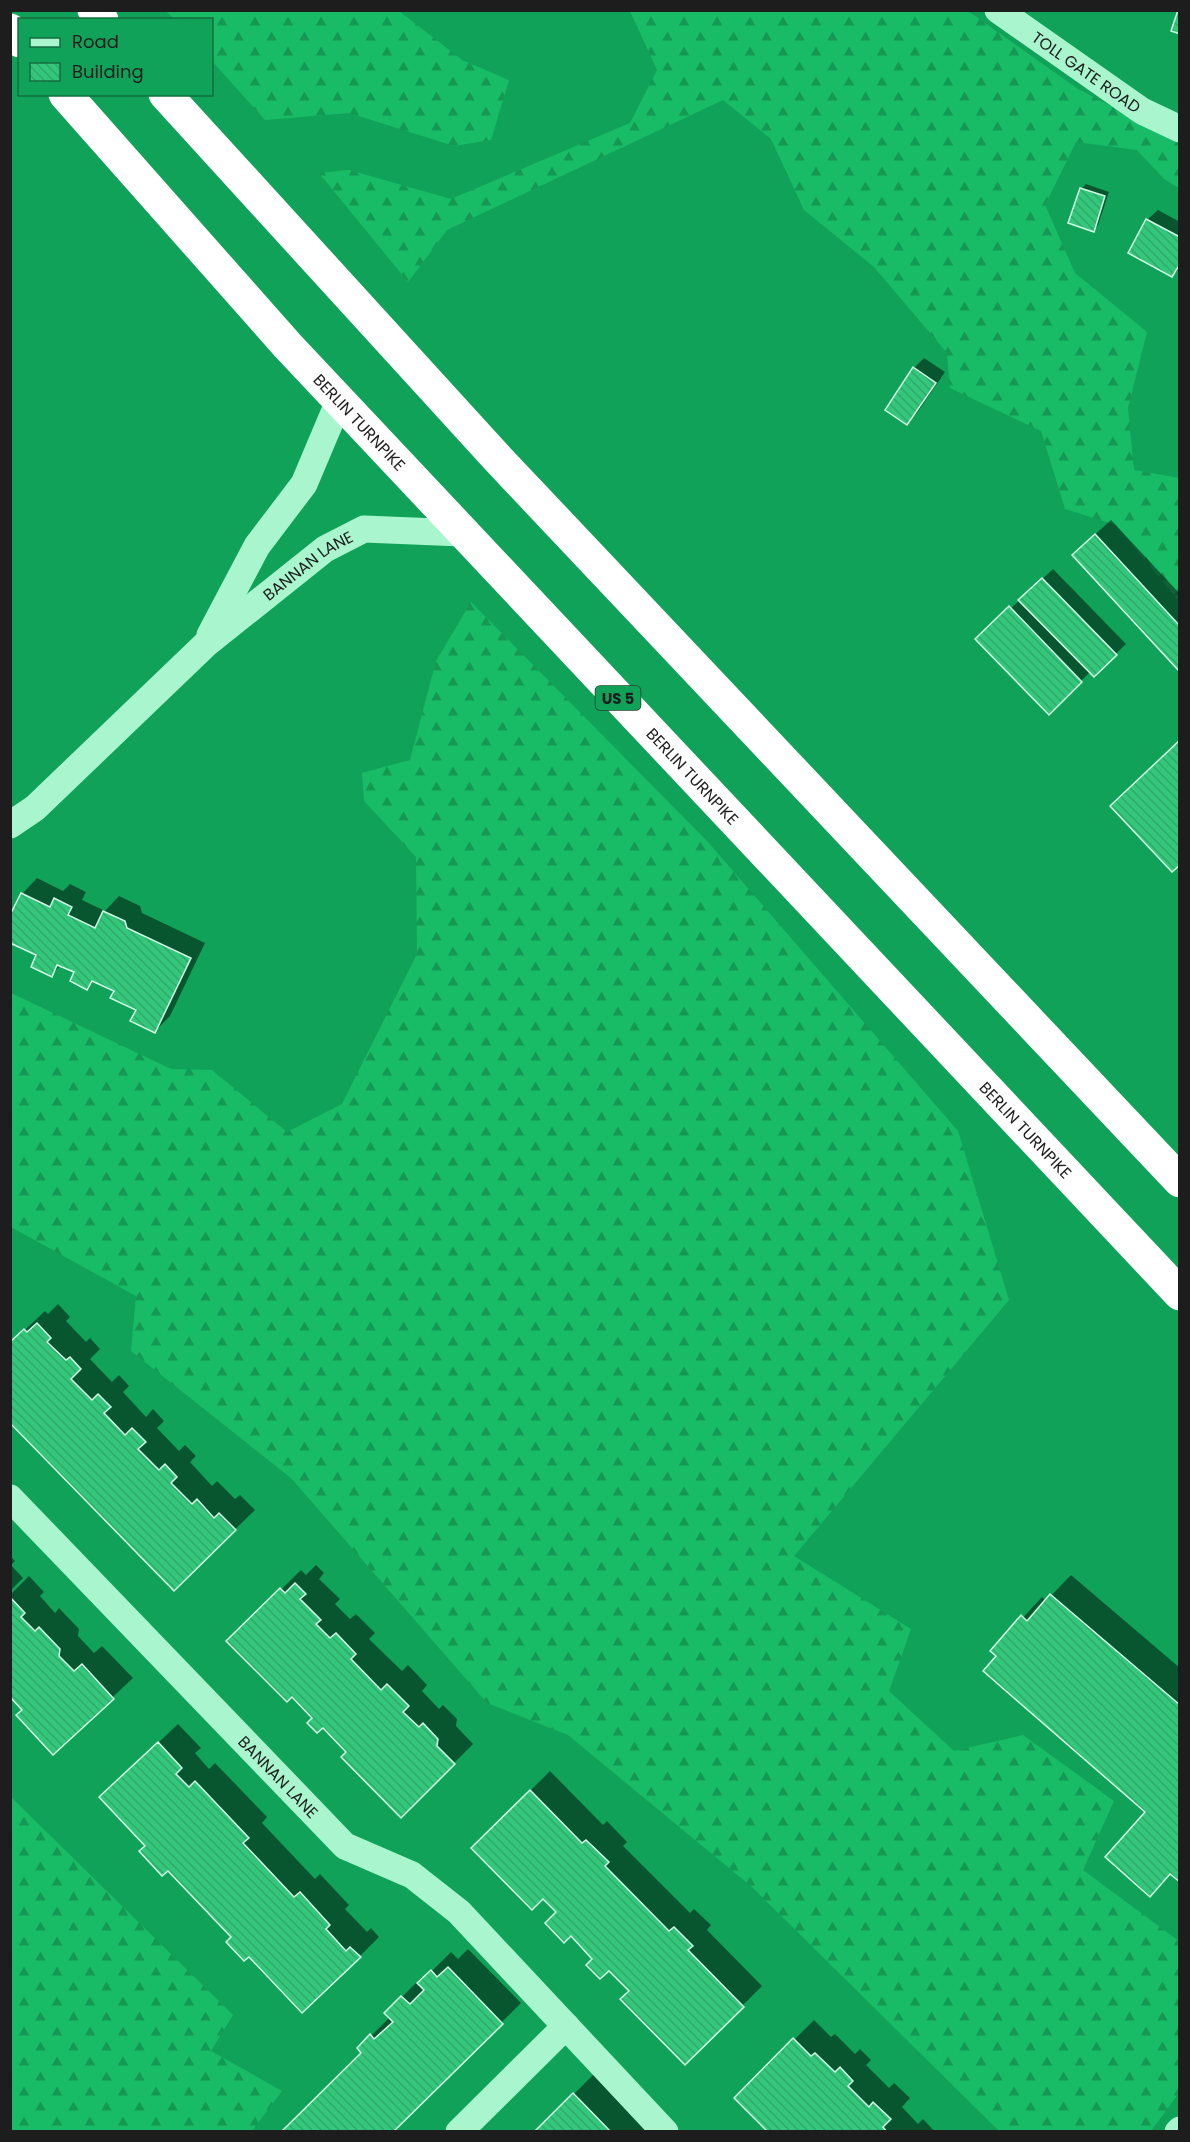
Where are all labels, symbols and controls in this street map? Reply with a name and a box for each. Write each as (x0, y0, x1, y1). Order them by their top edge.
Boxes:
legend (18, 18, 213, 96)
street label: TOLL GATE ROAD (1027, 26, 1145, 118)
text: Road (72, 29, 119, 54)
text: Building (72, 59, 144, 84)
street label: BERLIN TURNPIKE (308, 369, 411, 476)
street label: BANNAN LANE (258, 525, 357, 606)
road number: US 5 (596, 686, 640, 710)
street label: BERLIN TURNPIKE (641, 722, 744, 830)
street label: BERLIN TURNPIKE (974, 1076, 1077, 1184)
street label: BANNAN LANE (233, 1730, 324, 1823)

